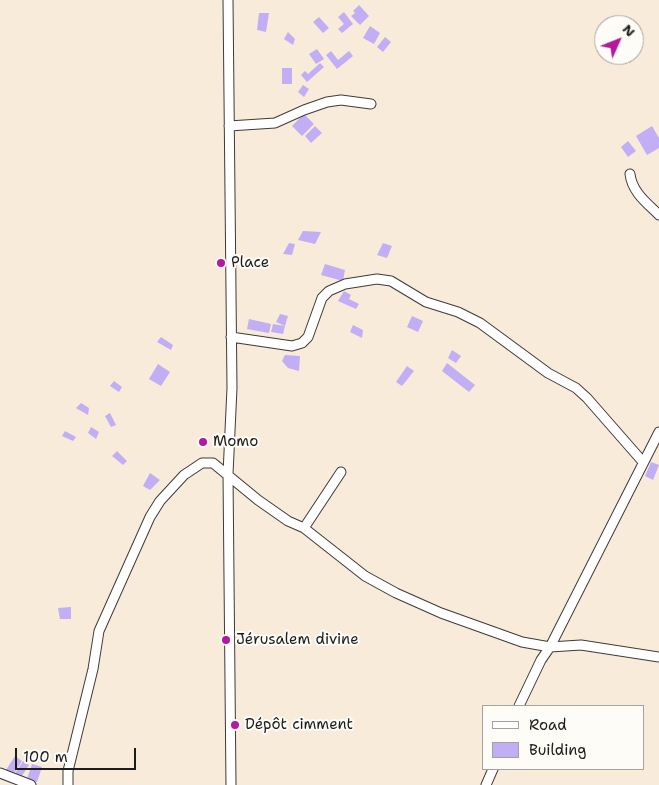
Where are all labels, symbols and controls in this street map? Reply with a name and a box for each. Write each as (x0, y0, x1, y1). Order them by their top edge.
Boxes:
north arrow (594, 15, 644, 65)
text: N (619, 20, 639, 41)
place label: Place (231, 254, 269, 272)
marker: Place (215, 257, 227, 269)
place label: Momo (213, 433, 258, 451)
marker: Momo (197, 436, 209, 448)
place label: Jérusalem divine (236, 631, 359, 649)
marker: Jérusalem divine (220, 634, 232, 646)
legend (482, 705, 644, 770)
text: Road (529, 715, 567, 735)
place label: Dépôt cimment (245, 716, 353, 734)
marker: Dépôt cimment (229, 719, 241, 731)
scale bar (18, 738, 139, 770)
text: Building (529, 740, 586, 760)
text: 100 m (23, 747, 68, 767)

